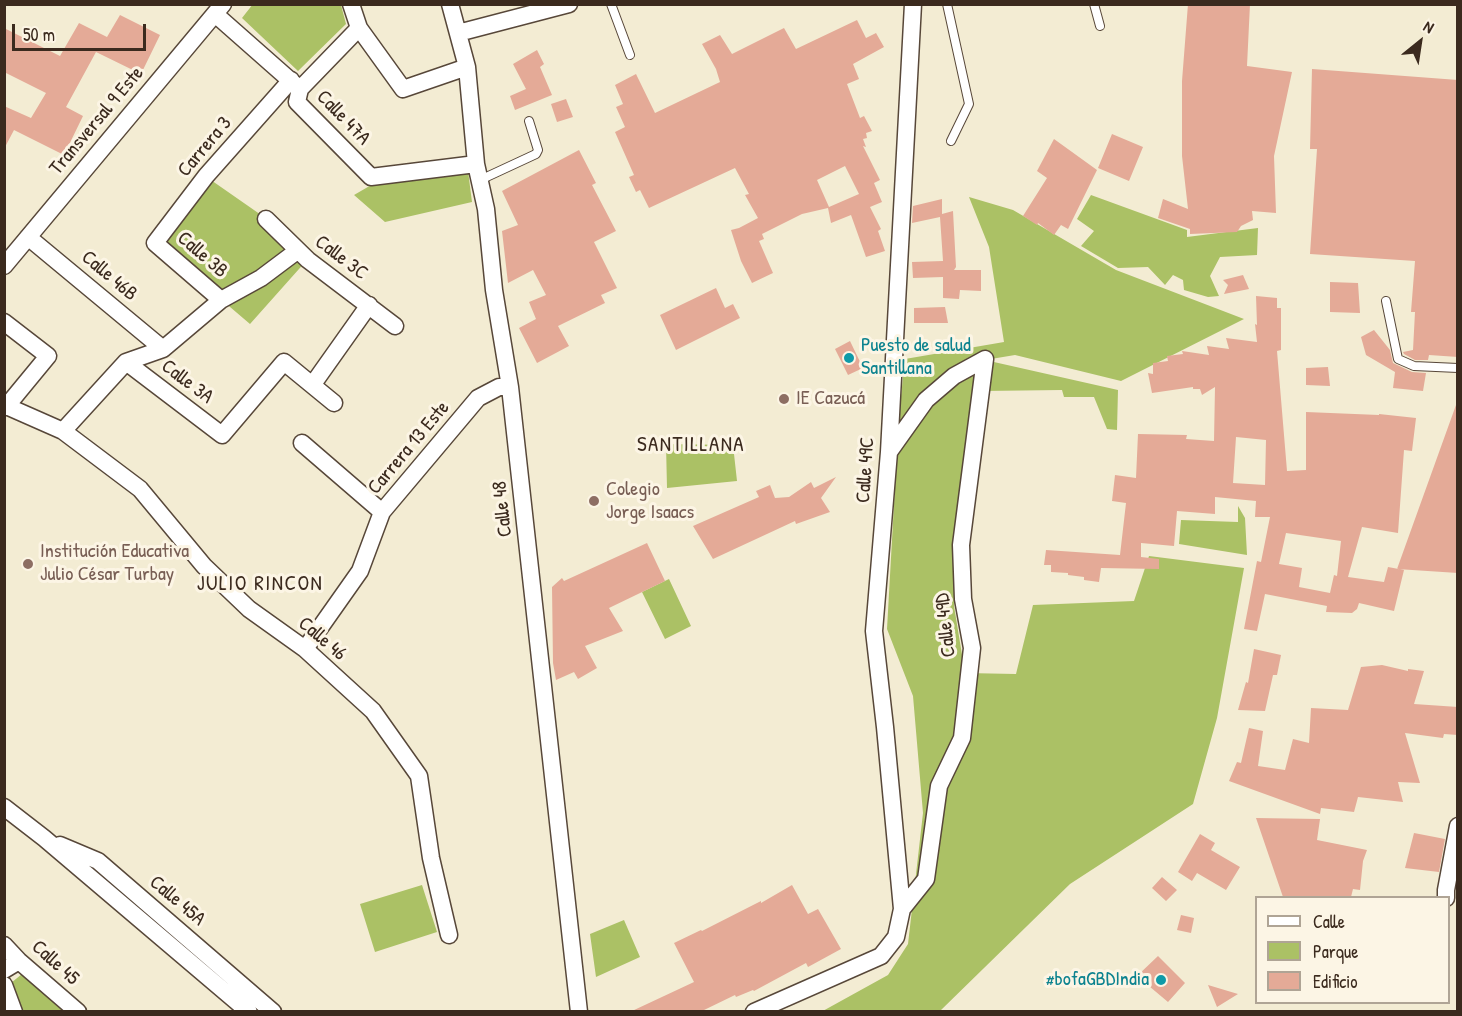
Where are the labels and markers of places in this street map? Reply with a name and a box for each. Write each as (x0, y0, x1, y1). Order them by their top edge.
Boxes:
place label: Puesto de salud Santillana (861, 334, 971, 381)
marker: Puesto de salud Santillana (842, 351, 856, 365)
place label: IE Cazucá (796, 387, 865, 411)
marker: IE Cazucá (777, 392, 791, 406)
place label: Colegio Jorge Isaacs (606, 478, 694, 525)
marker: Colegio Jorge Isaacs (587, 494, 601, 508)
place label: Institución Educativa Julio César Turbay (40, 540, 189, 587)
marker: Institución Educativa Julio César Turbay (21, 557, 35, 571)
place label: #bofaGBDIndia (1045, 968, 1149, 992)
marker: #bofaGBDIndia (1154, 973, 1168, 987)

